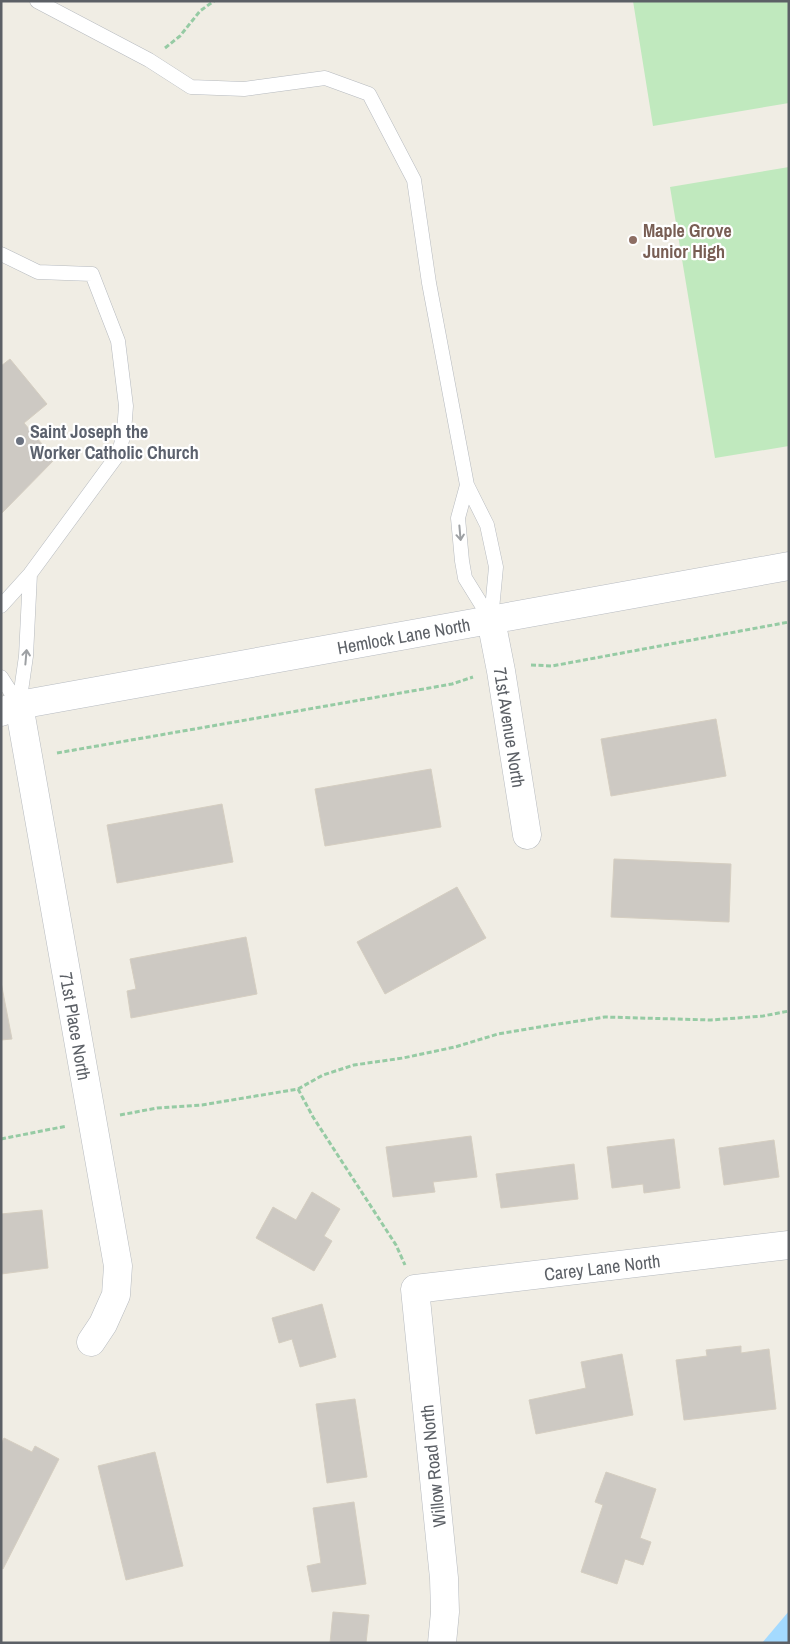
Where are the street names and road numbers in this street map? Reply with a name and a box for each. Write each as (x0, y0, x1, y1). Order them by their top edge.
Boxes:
street label: Hemlock Lane North (335, 611, 472, 660)
street label: 71st Avenue North (488, 665, 532, 789)
street label: 71st Place North (54, 970, 97, 1082)
street label: Carey Lane North (543, 1248, 661, 1286)
street label: Willow Road North (414, 1404, 452, 1528)

